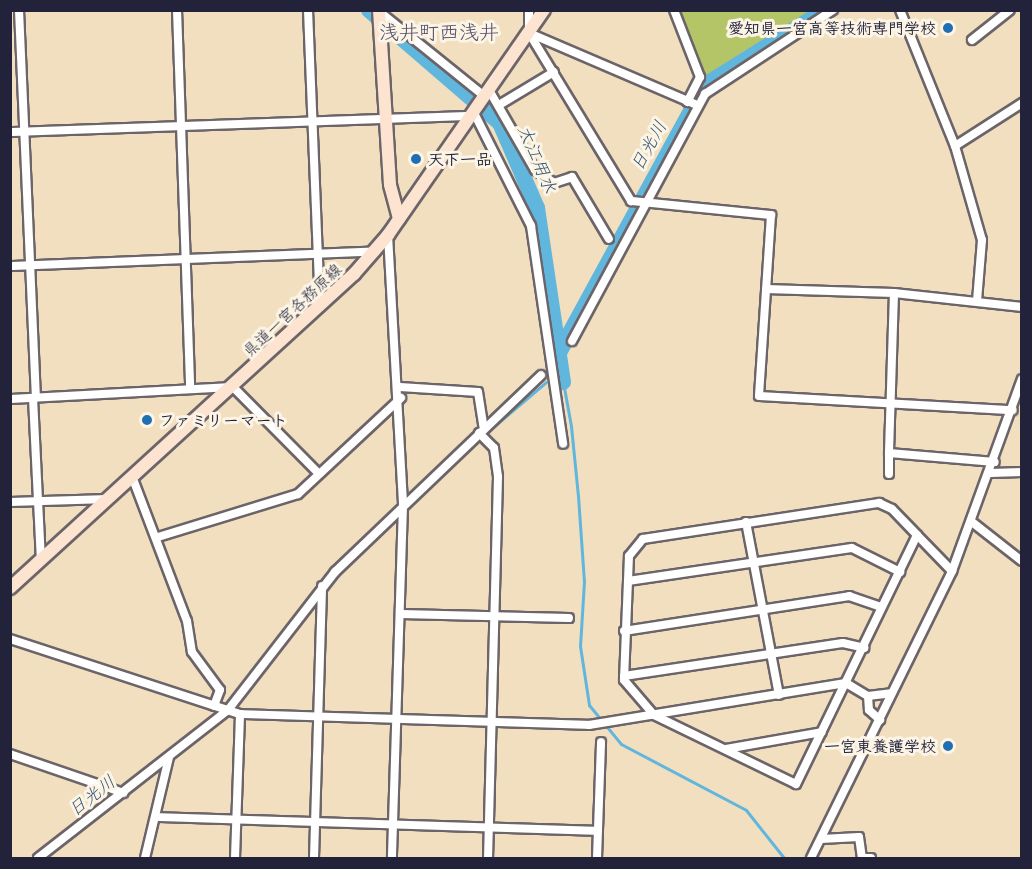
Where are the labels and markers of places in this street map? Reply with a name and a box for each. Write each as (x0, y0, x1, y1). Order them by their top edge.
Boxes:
place label: 愛知県一宮高等技術専門学校 (728, 18, 936, 38)
marker: 愛知県一宮高等技術専門学校 (941, 21, 955, 35)
place label: 天下一品 (428, 149, 492, 169)
marker: 天下一品 (409, 152, 423, 166)
place label: ファミリーマート (159, 410, 287, 430)
marker: ファミリーマート (140, 413, 154, 427)
place label: 一宮東養護学校 (824, 736, 936, 756)
marker: 一宮東養護学校 (941, 739, 955, 753)

